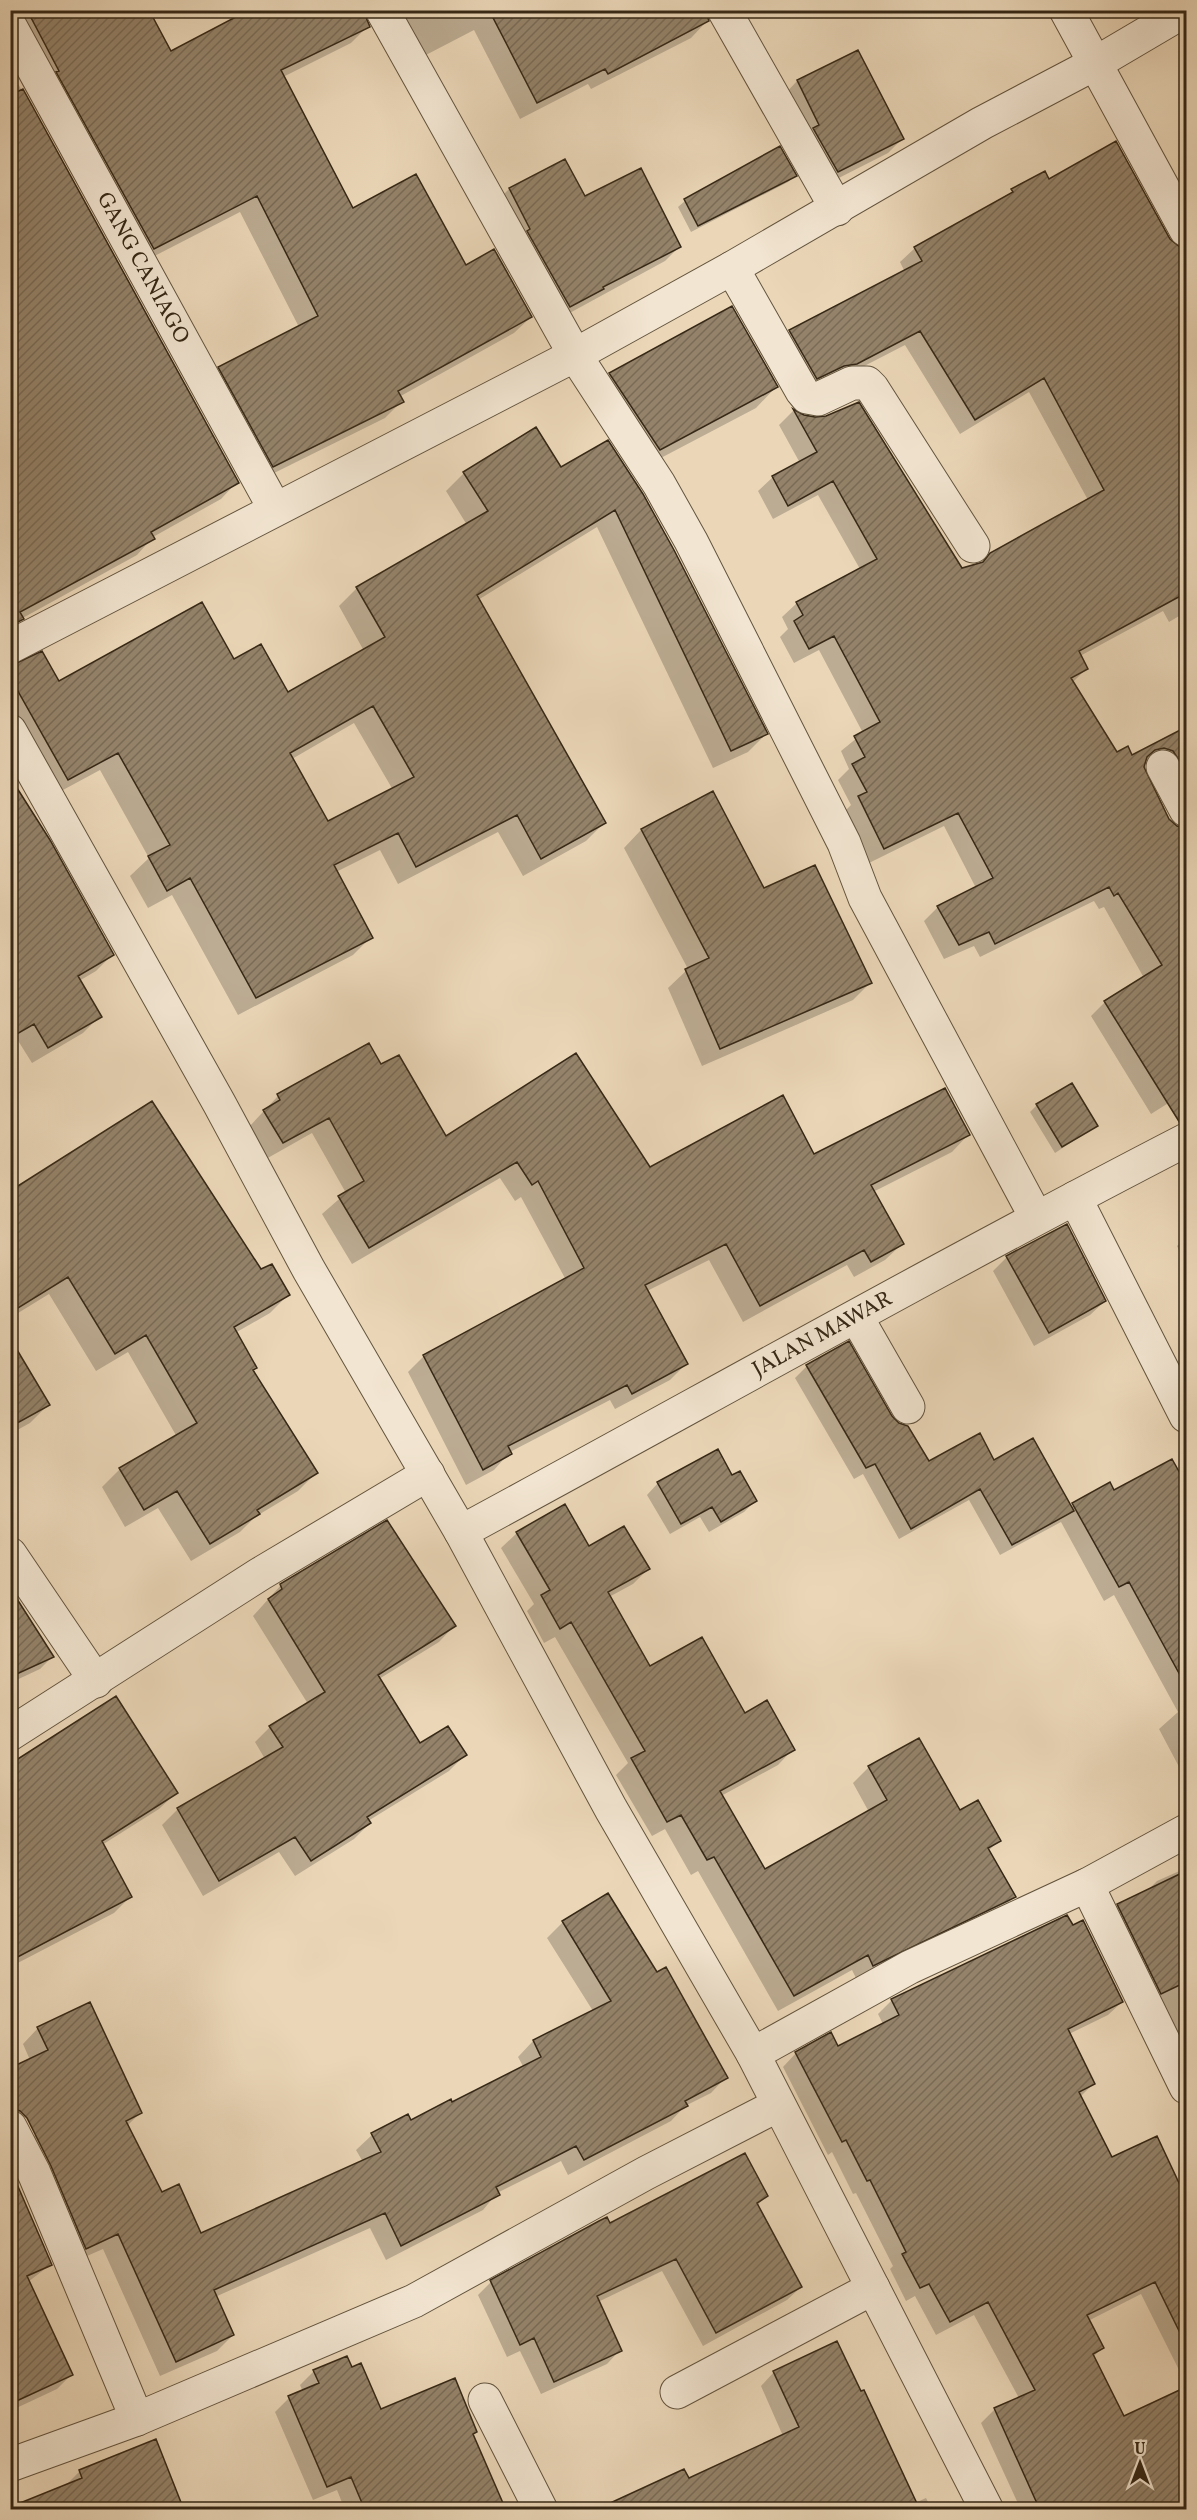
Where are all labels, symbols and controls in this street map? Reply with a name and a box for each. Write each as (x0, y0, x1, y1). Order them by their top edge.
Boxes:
street label: GANG CANIAGO (89, 187, 197, 349)
street label: JALAN MAWAR (747, 1283, 898, 1385)
north arrow (1110, 2433, 1170, 2493)
text: U (1135, 2439, 1146, 2461)

